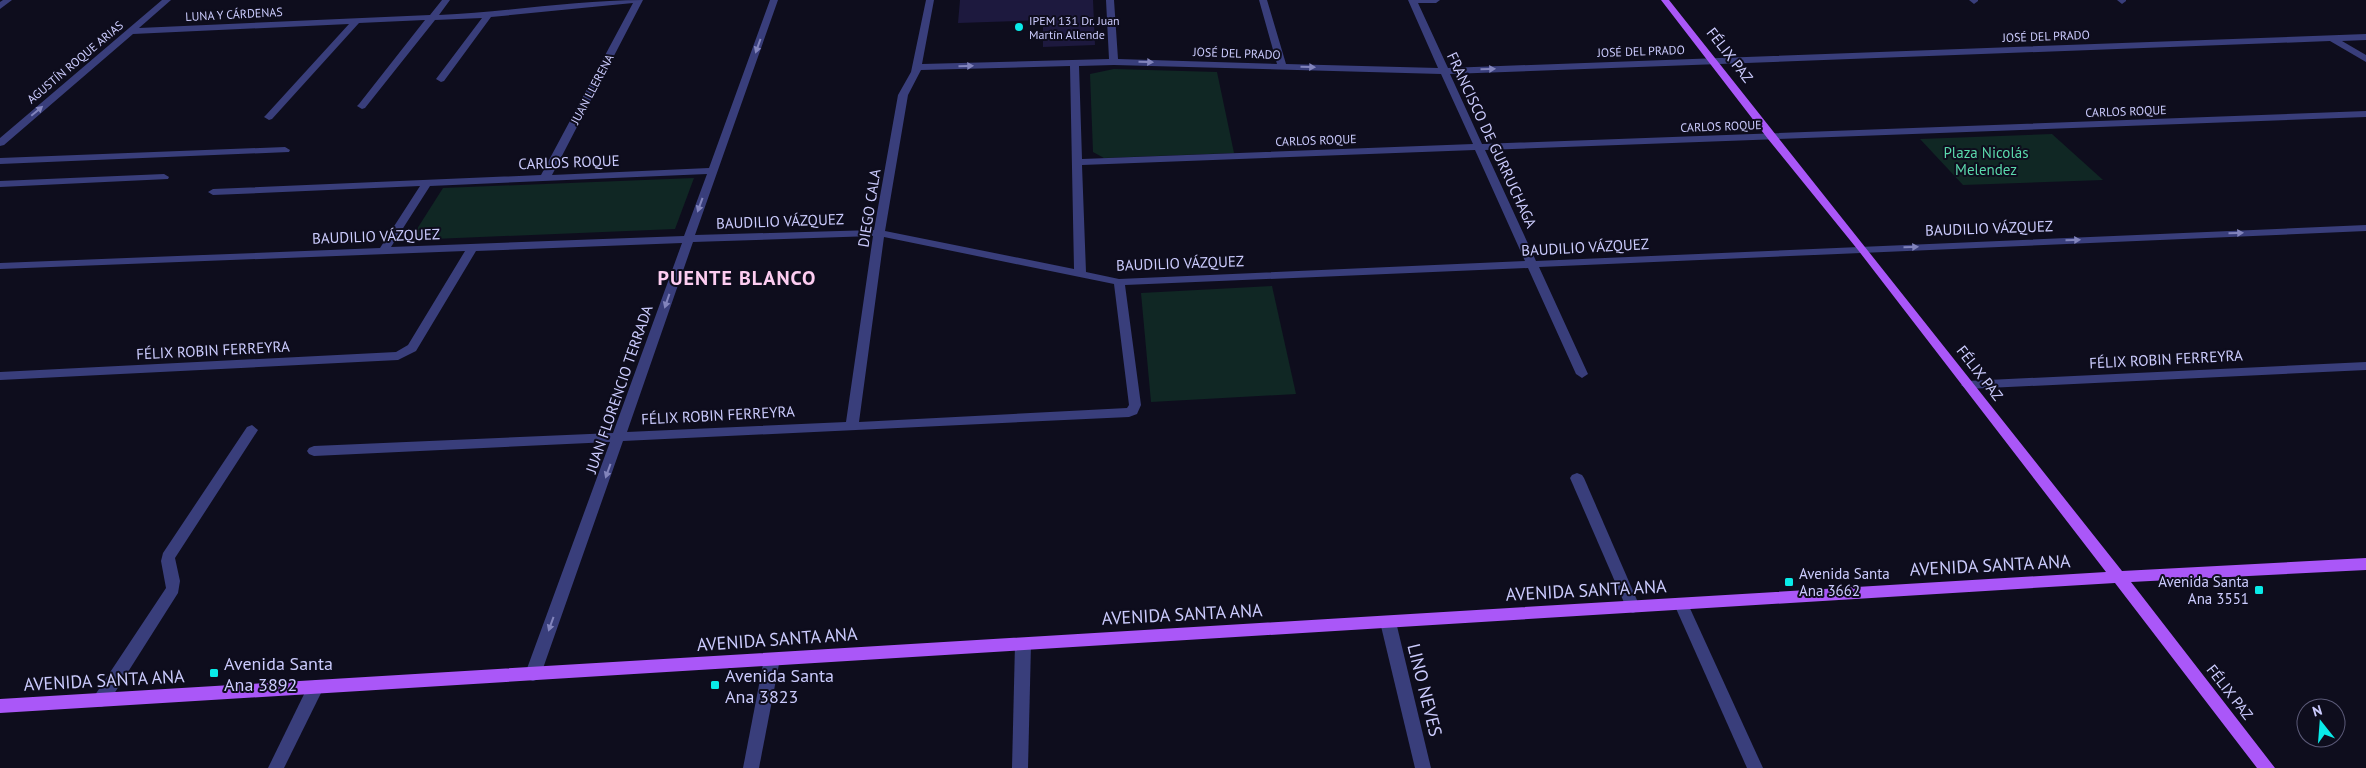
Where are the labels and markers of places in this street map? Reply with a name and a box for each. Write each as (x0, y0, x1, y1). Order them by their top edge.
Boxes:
place label: IPEM 131 Dr. Juan Martín Allende (1029, 13, 1120, 42)
marker: IPEM 131 Dr. Juan Martín Allende (1013, 21, 1025, 33)
place label: Avenida Santa Ana 3662 (1799, 564, 1890, 600)
place label: Avenida Santa Ana 3551 (2158, 572, 2249, 608)
marker: Avenida Santa Ana 3662 (1783, 576, 1795, 588)
marker: Avenida Santa Ana 3551 (2253, 584, 2265, 596)
place label: Avenida Santa Ana 3892 (224, 652, 333, 696)
place label: Avenida Santa Ana 3823 (725, 664, 834, 708)
marker: Avenida Santa Ana 3892 (208, 667, 220, 679)
marker: Avenida Santa Ana 3823 (709, 679, 721, 691)

